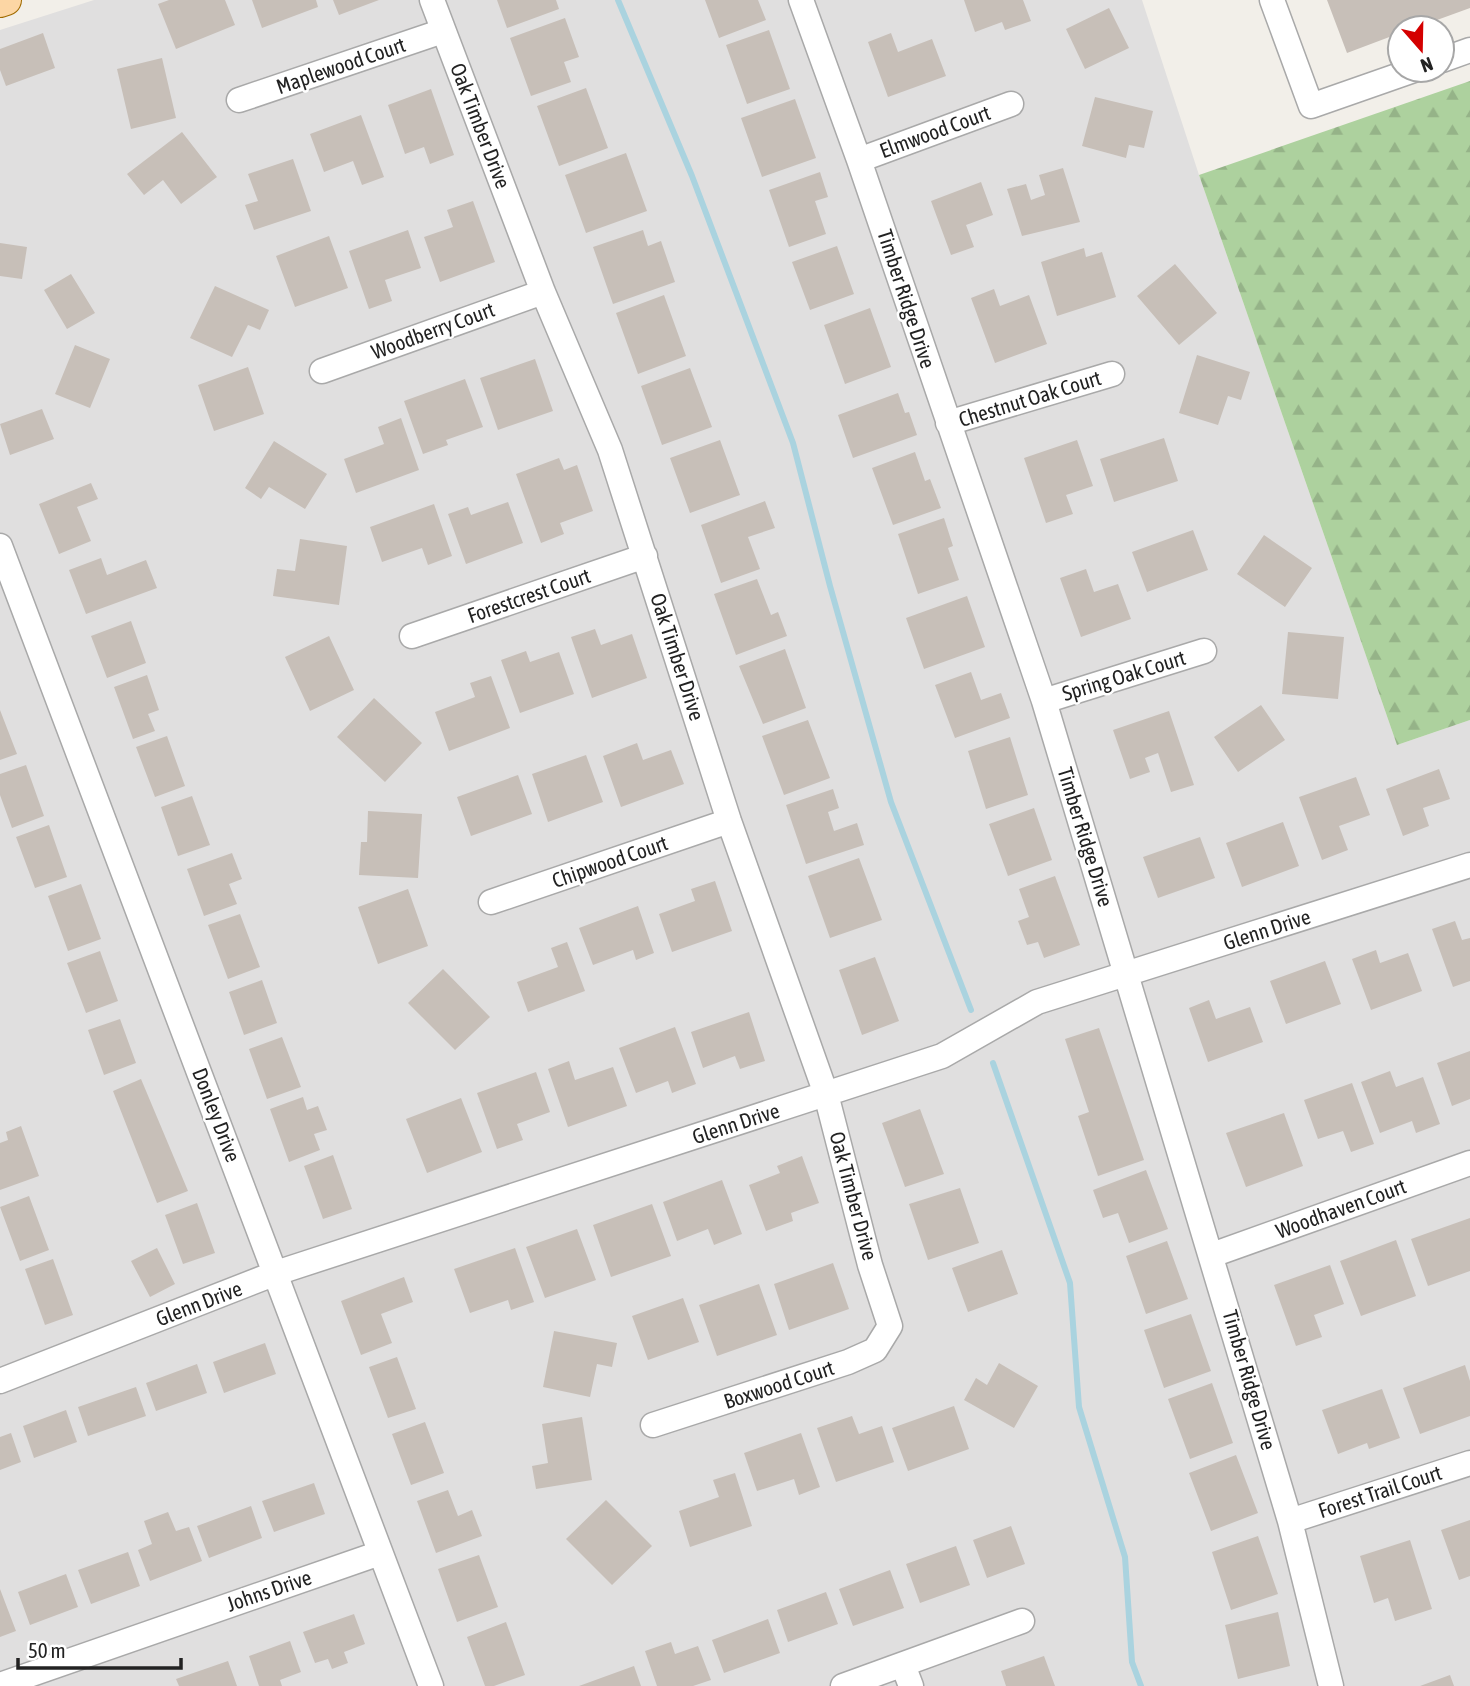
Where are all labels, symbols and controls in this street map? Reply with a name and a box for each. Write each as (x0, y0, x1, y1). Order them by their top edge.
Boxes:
north arrow (1386, 14, 1456, 84)
street label: Maplewood Court (273, 32, 408, 98)
text: N (1418, 53, 1436, 77)
street label: Oak Timber Drive (446, 60, 516, 192)
street label: Elmwood Court (876, 100, 993, 162)
street label: Timber Ridge Drive (873, 226, 941, 371)
street label: Woodberry Court (368, 297, 497, 363)
street label: Chestnut Oak Court (956, 365, 1104, 431)
street label: Forestcrest Court (464, 563, 593, 627)
street label: Oak Timber Drive (646, 590, 710, 723)
street label: Spring Oak Court (1059, 645, 1188, 705)
street label: Timber Ridge Drive (1053, 764, 1119, 909)
street label: Chipwood Court (549, 830, 671, 892)
street label: Glenn Drive (1220, 904, 1313, 954)
street label: Donley Drive (188, 1064, 246, 1165)
street label: Glenn Drive (689, 1098, 782, 1148)
street label: Oak Timber Drive (825, 1129, 883, 1263)
street label: Woodhaven Court (1272, 1173, 1409, 1243)
street label: Glenn Drive (152, 1276, 245, 1330)
street label: Timber Ridge Drive (1219, 1307, 1281, 1452)
street label: Boxwood Court (721, 1355, 837, 1413)
street label: Forest Trail Court (1315, 1460, 1444, 1522)
street label: Johns Drive (223, 1564, 314, 1616)
scale bar (18, 1626, 180, 1670)
text: 50 m (28, 1638, 66, 1662)

